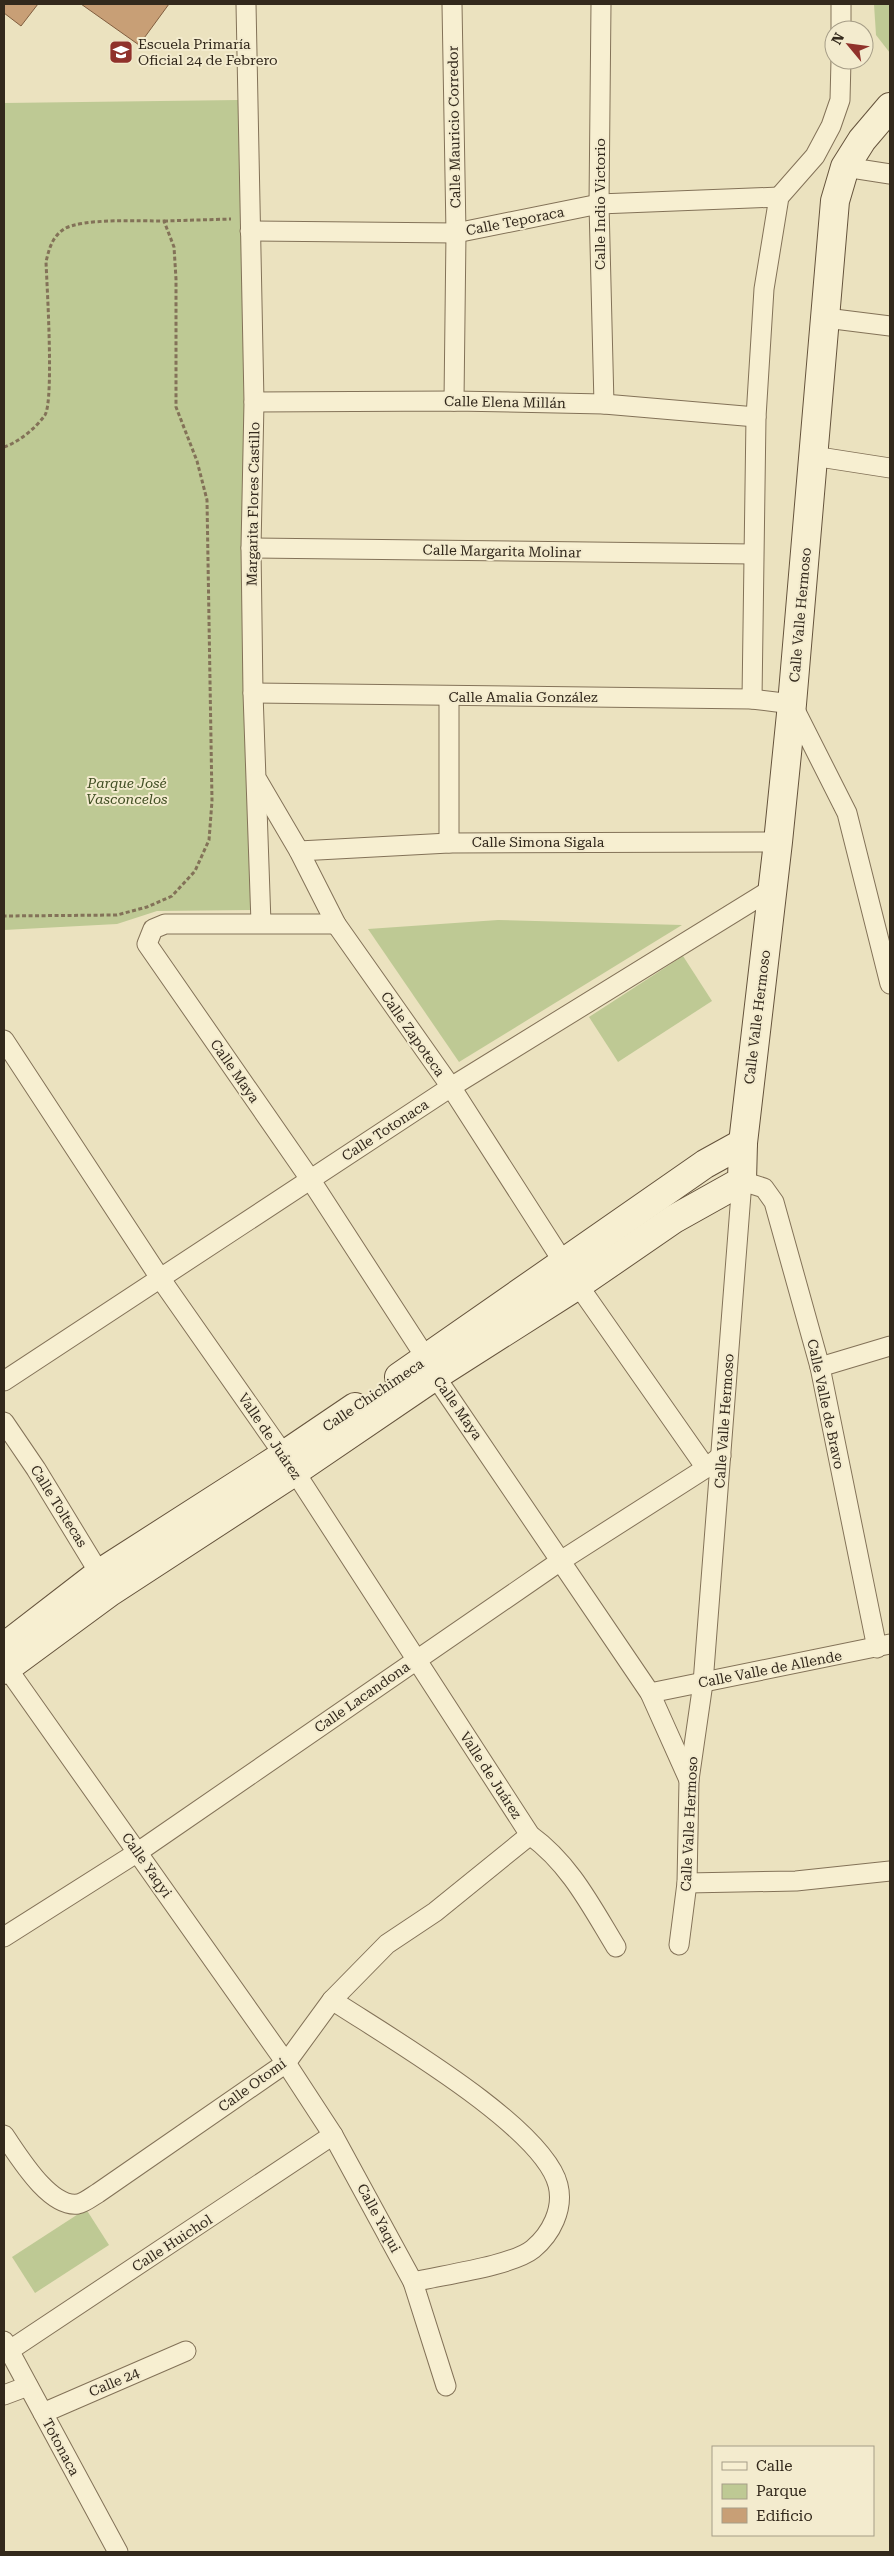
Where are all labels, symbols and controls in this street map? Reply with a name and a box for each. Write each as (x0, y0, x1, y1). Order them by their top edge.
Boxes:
north arrow (824, 20, 874, 70)
text: N (828, 30, 847, 47)
place label: Escuela Primaría Oficial 24 de Febrero (138, 36, 278, 68)
school or university icon: Escuela Primaría Oficial 24 de Febrero (108, 39, 134, 65)
street label: Calle Mauricio Corredor (445, 45, 463, 209)
street label: Calle Indio Victorio (592, 138, 608, 270)
street label: Calle Teporaca (464, 204, 566, 238)
street label: Calle Elena Millán (444, 393, 566, 411)
street label: Margarita Flores Castillo (244, 422, 262, 586)
street label: Calle Margarita Molinar (423, 542, 582, 560)
street label: Calle Valle Hermoso (786, 547, 814, 683)
street label: Calle Amalia González (448, 689, 598, 705)
park label: Parque José Vasconcelos (86, 775, 168, 807)
street label: Calle Simona Sigala (472, 834, 605, 850)
street label: Calle Valle Hermoso (741, 949, 773, 1085)
street label: Calle Zapoteca (378, 988, 448, 1080)
street label: Calle Maya (207, 1036, 263, 1106)
street label: Calle Totonaca (339, 1096, 432, 1164)
street label: Calle Valle de Bravo (804, 1337, 848, 1471)
street label: Calle Valle Hermoso (711, 1353, 737, 1489)
street label: Calle Chichimeca (319, 1355, 427, 1435)
street label: Calle Maya (430, 1373, 486, 1443)
street label: Valle de Juárez (235, 1390, 305, 1482)
street label: Calle Toltecas (27, 1462, 91, 1550)
street label: Calle Valle de Allende (697, 1647, 844, 1691)
street label: Calle Lacandona (311, 1658, 413, 1736)
street label: Valle de Juárez (457, 1729, 525, 1822)
street label: Calle Valle Hermoso (677, 1756, 701, 1892)
street label: Calle Yaqyi (119, 1830, 175, 1901)
street label: Calle Otomí (215, 2055, 289, 2115)
street label: Calle Yaqui (354, 2181, 404, 2256)
street label: Calle Huichol (129, 2211, 216, 2275)
street label: Calle 24 (86, 2364, 142, 2400)
street label: Totonaca (39, 2416, 83, 2479)
legend (712, 2446, 874, 2536)
text: Calle (756, 2457, 792, 2475)
text: Parque (756, 2482, 807, 2500)
text: Edificio (756, 2507, 813, 2525)

